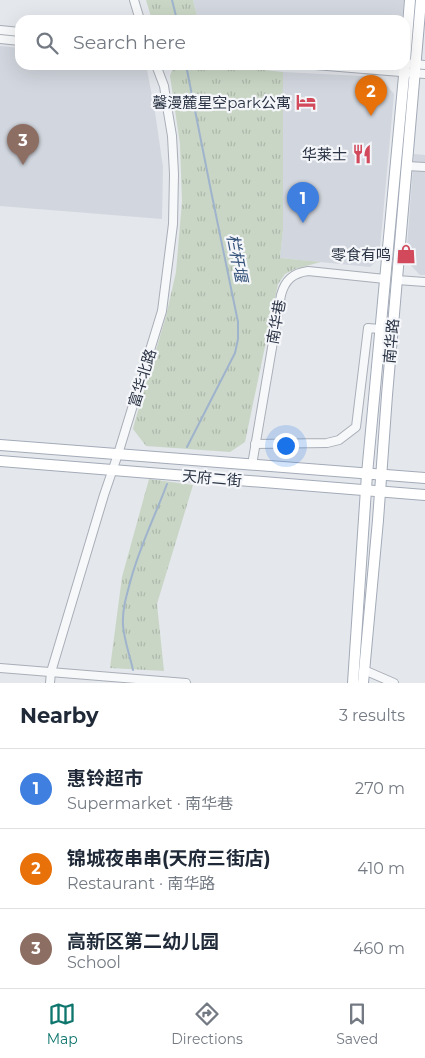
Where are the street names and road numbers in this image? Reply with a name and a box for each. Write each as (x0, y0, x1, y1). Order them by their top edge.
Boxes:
street label: 南华巷 (263, 298, 289, 346)
street label: 南华路 (380, 318, 402, 364)
street label: 富华北路 (124, 347, 160, 409)
street label: 天府二街 (181, 466, 243, 490)

